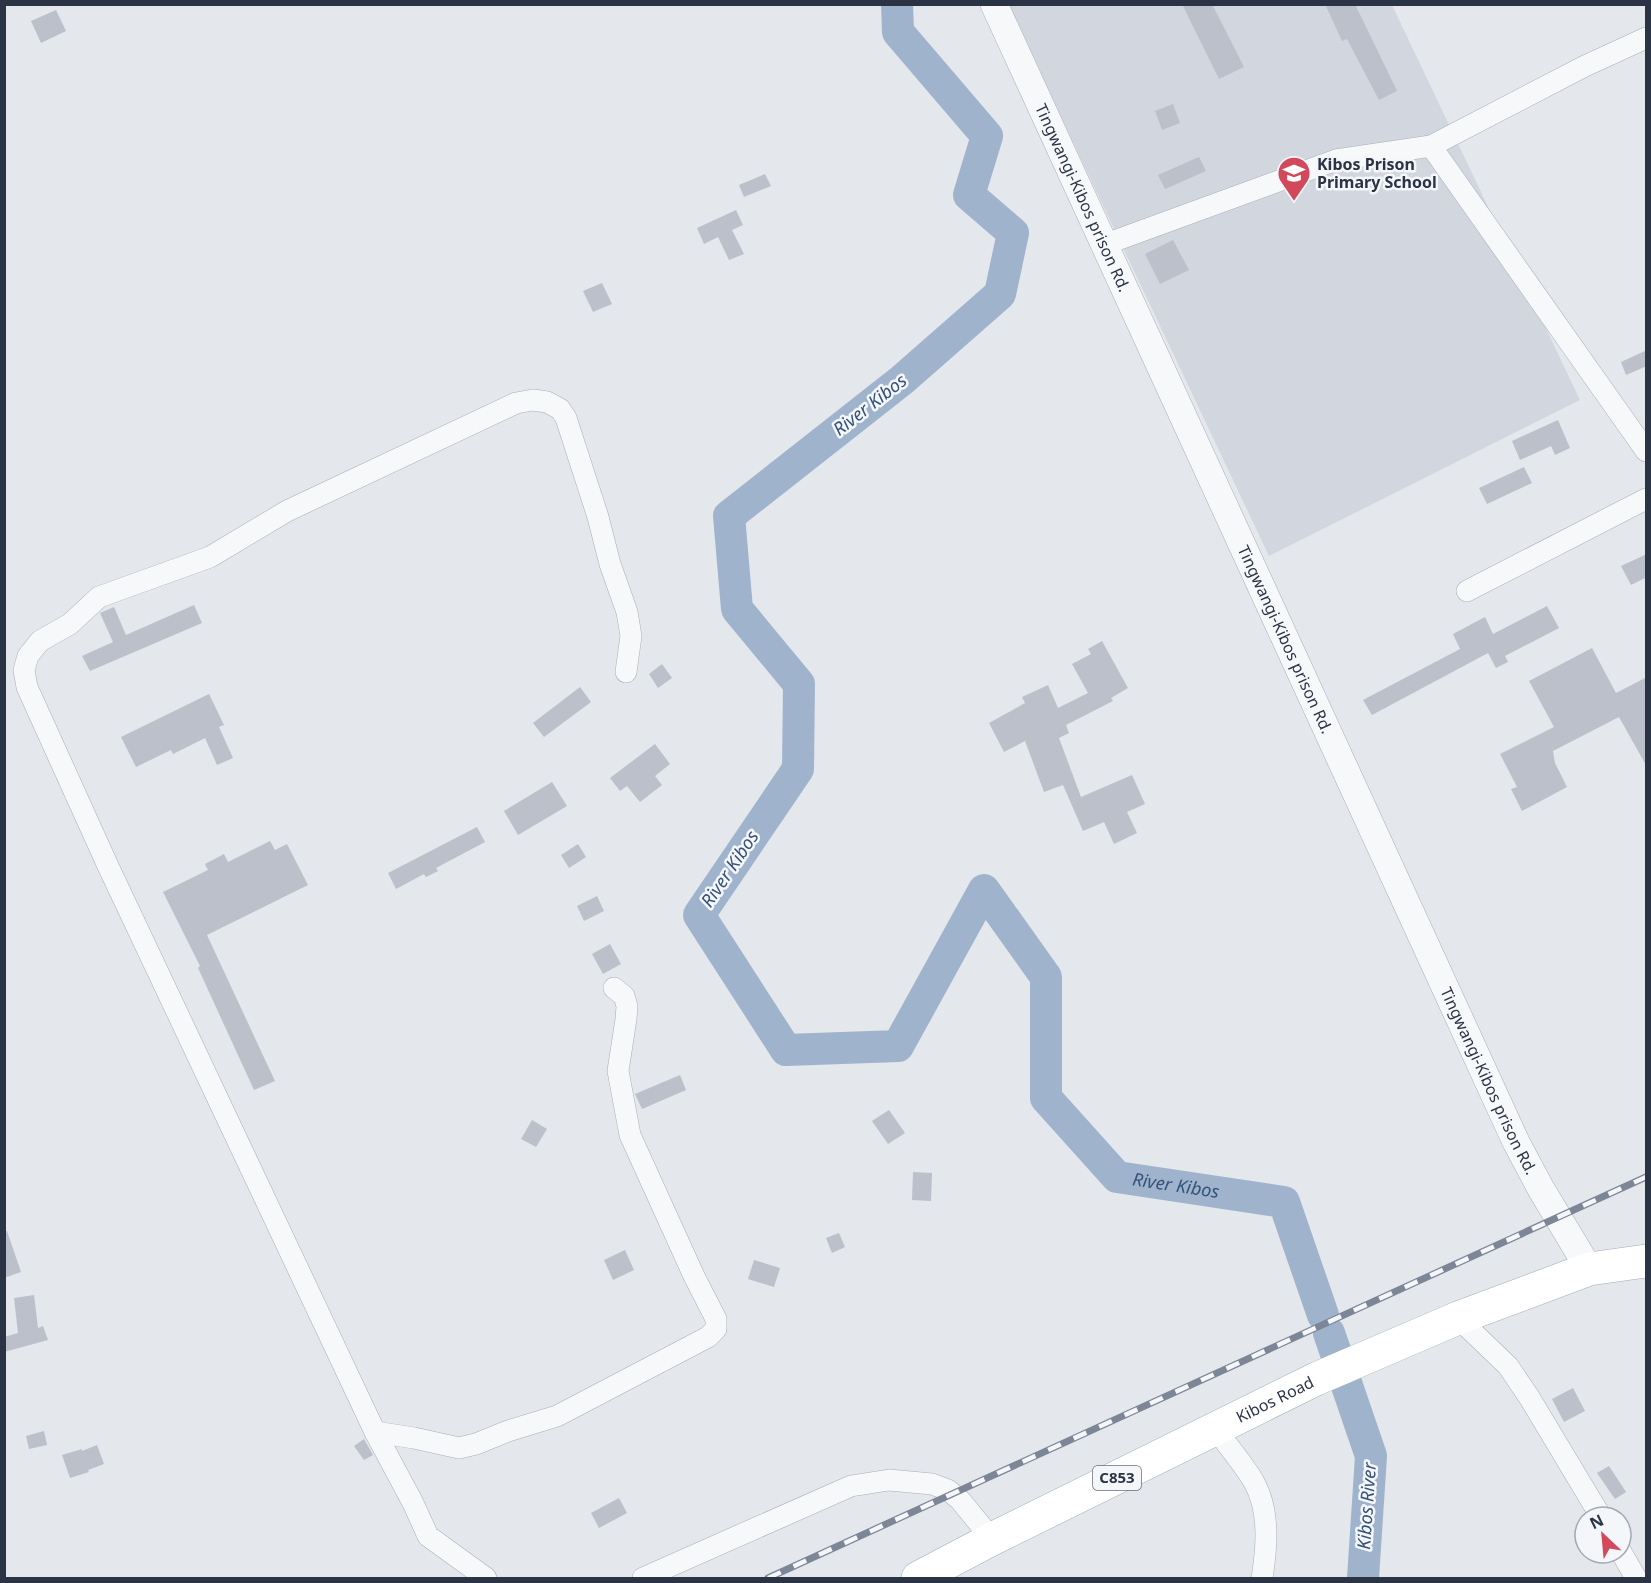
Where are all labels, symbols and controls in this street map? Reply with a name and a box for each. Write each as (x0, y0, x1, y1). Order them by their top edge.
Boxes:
street label: Tingwangi-Kibos prison Rd. (1030, 100, 1136, 295)
place label: Kibos Prison Primary School (1317, 153, 1437, 193)
school or university icon: Kibos Prison Primary School (1276, 155, 1312, 202)
water label: River Kibos (828, 368, 911, 441)
street label: Tingwangi-Kibos prison Rd. (1233, 542, 1338, 737)
water label: River Kibos (695, 825, 764, 911)
street label: Tingwangi-Kibos prison Rd. (1435, 983, 1542, 1178)
water label: River Kibos (1131, 1166, 1221, 1203)
street label: Kibos Road (1232, 1371, 1317, 1428)
water label: Kibos River (1351, 1461, 1381, 1550)
road number: C853 (1093, 1466, 1141, 1490)
north arrow (1573, 1505, 1633, 1565)
text: N (1586, 1509, 1607, 1534)

